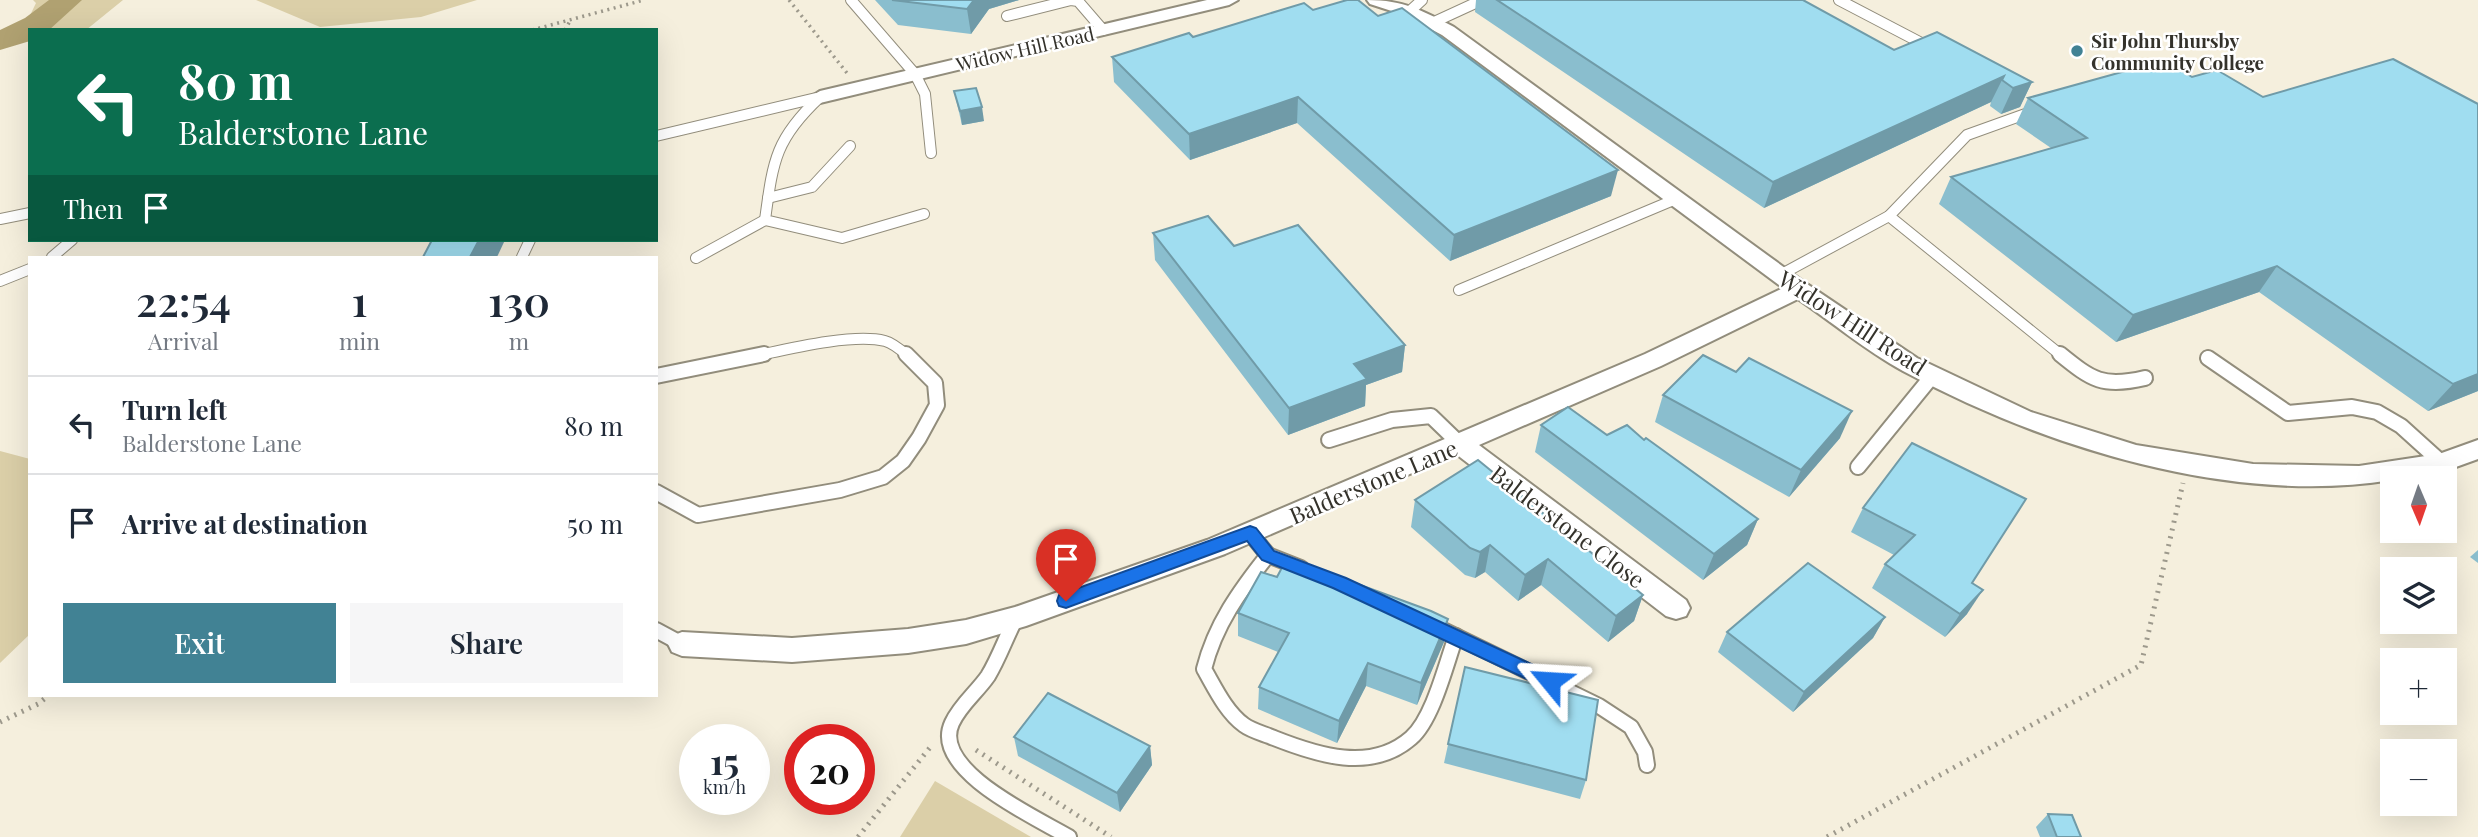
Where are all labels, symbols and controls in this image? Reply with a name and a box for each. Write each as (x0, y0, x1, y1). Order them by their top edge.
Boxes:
street label: Widow Hill Road (952, 19, 1097, 77)
place label: Sir John Thursby Community College (2091, 27, 2264, 75)
marker: Sir John Thursby Community College (2069, 43, 2085, 59)
text: 80 m (178, 47, 293, 112)
icon: left (63, 56, 154, 147)
text: Balderstone Lane (178, 110, 428, 153)
icon: arrive (137, 189, 175, 227)
text: Then (63, 191, 123, 226)
street label: Widow Hill Road (1772, 262, 1933, 382)
text: 22:54 (136, 272, 231, 328)
text: 1 (352, 272, 367, 328)
text: 130 (488, 272, 550, 328)
text: Arrival (148, 325, 219, 356)
text: min (339, 325, 380, 356)
text: m (509, 325, 529, 356)
text: Turn left (122, 392, 227, 427)
icon: left (63, 406, 101, 444)
text: 80 m (564, 408, 623, 443)
text: Balderstone Lane (122, 427, 302, 458)
street label: Balderstone Lane (1284, 432, 1462, 530)
street label: Balderstone Close (1484, 458, 1652, 594)
north arrow (2380, 466, 2457, 542)
map controls (2380, 466, 2457, 816)
icon: arrive (63, 504, 101, 542)
text: Arrive at destination (122, 506, 368, 541)
text: 50 m (567, 506, 623, 541)
pin (1036, 529, 1096, 601)
icon: arrive (1047, 540, 1085, 578)
button: layers (2380, 557, 2457, 634)
button: Exit (63, 603, 336, 683)
button: Share (350, 603, 623, 683)
position arrow (1513, 644, 1587, 718)
button: + (2380, 648, 2457, 725)
speed limit sign: 20 (784, 724, 875, 815)
text: 15 (710, 737, 739, 784)
button: − (2380, 739, 2457, 816)
text: km/h (703, 775, 746, 799)

